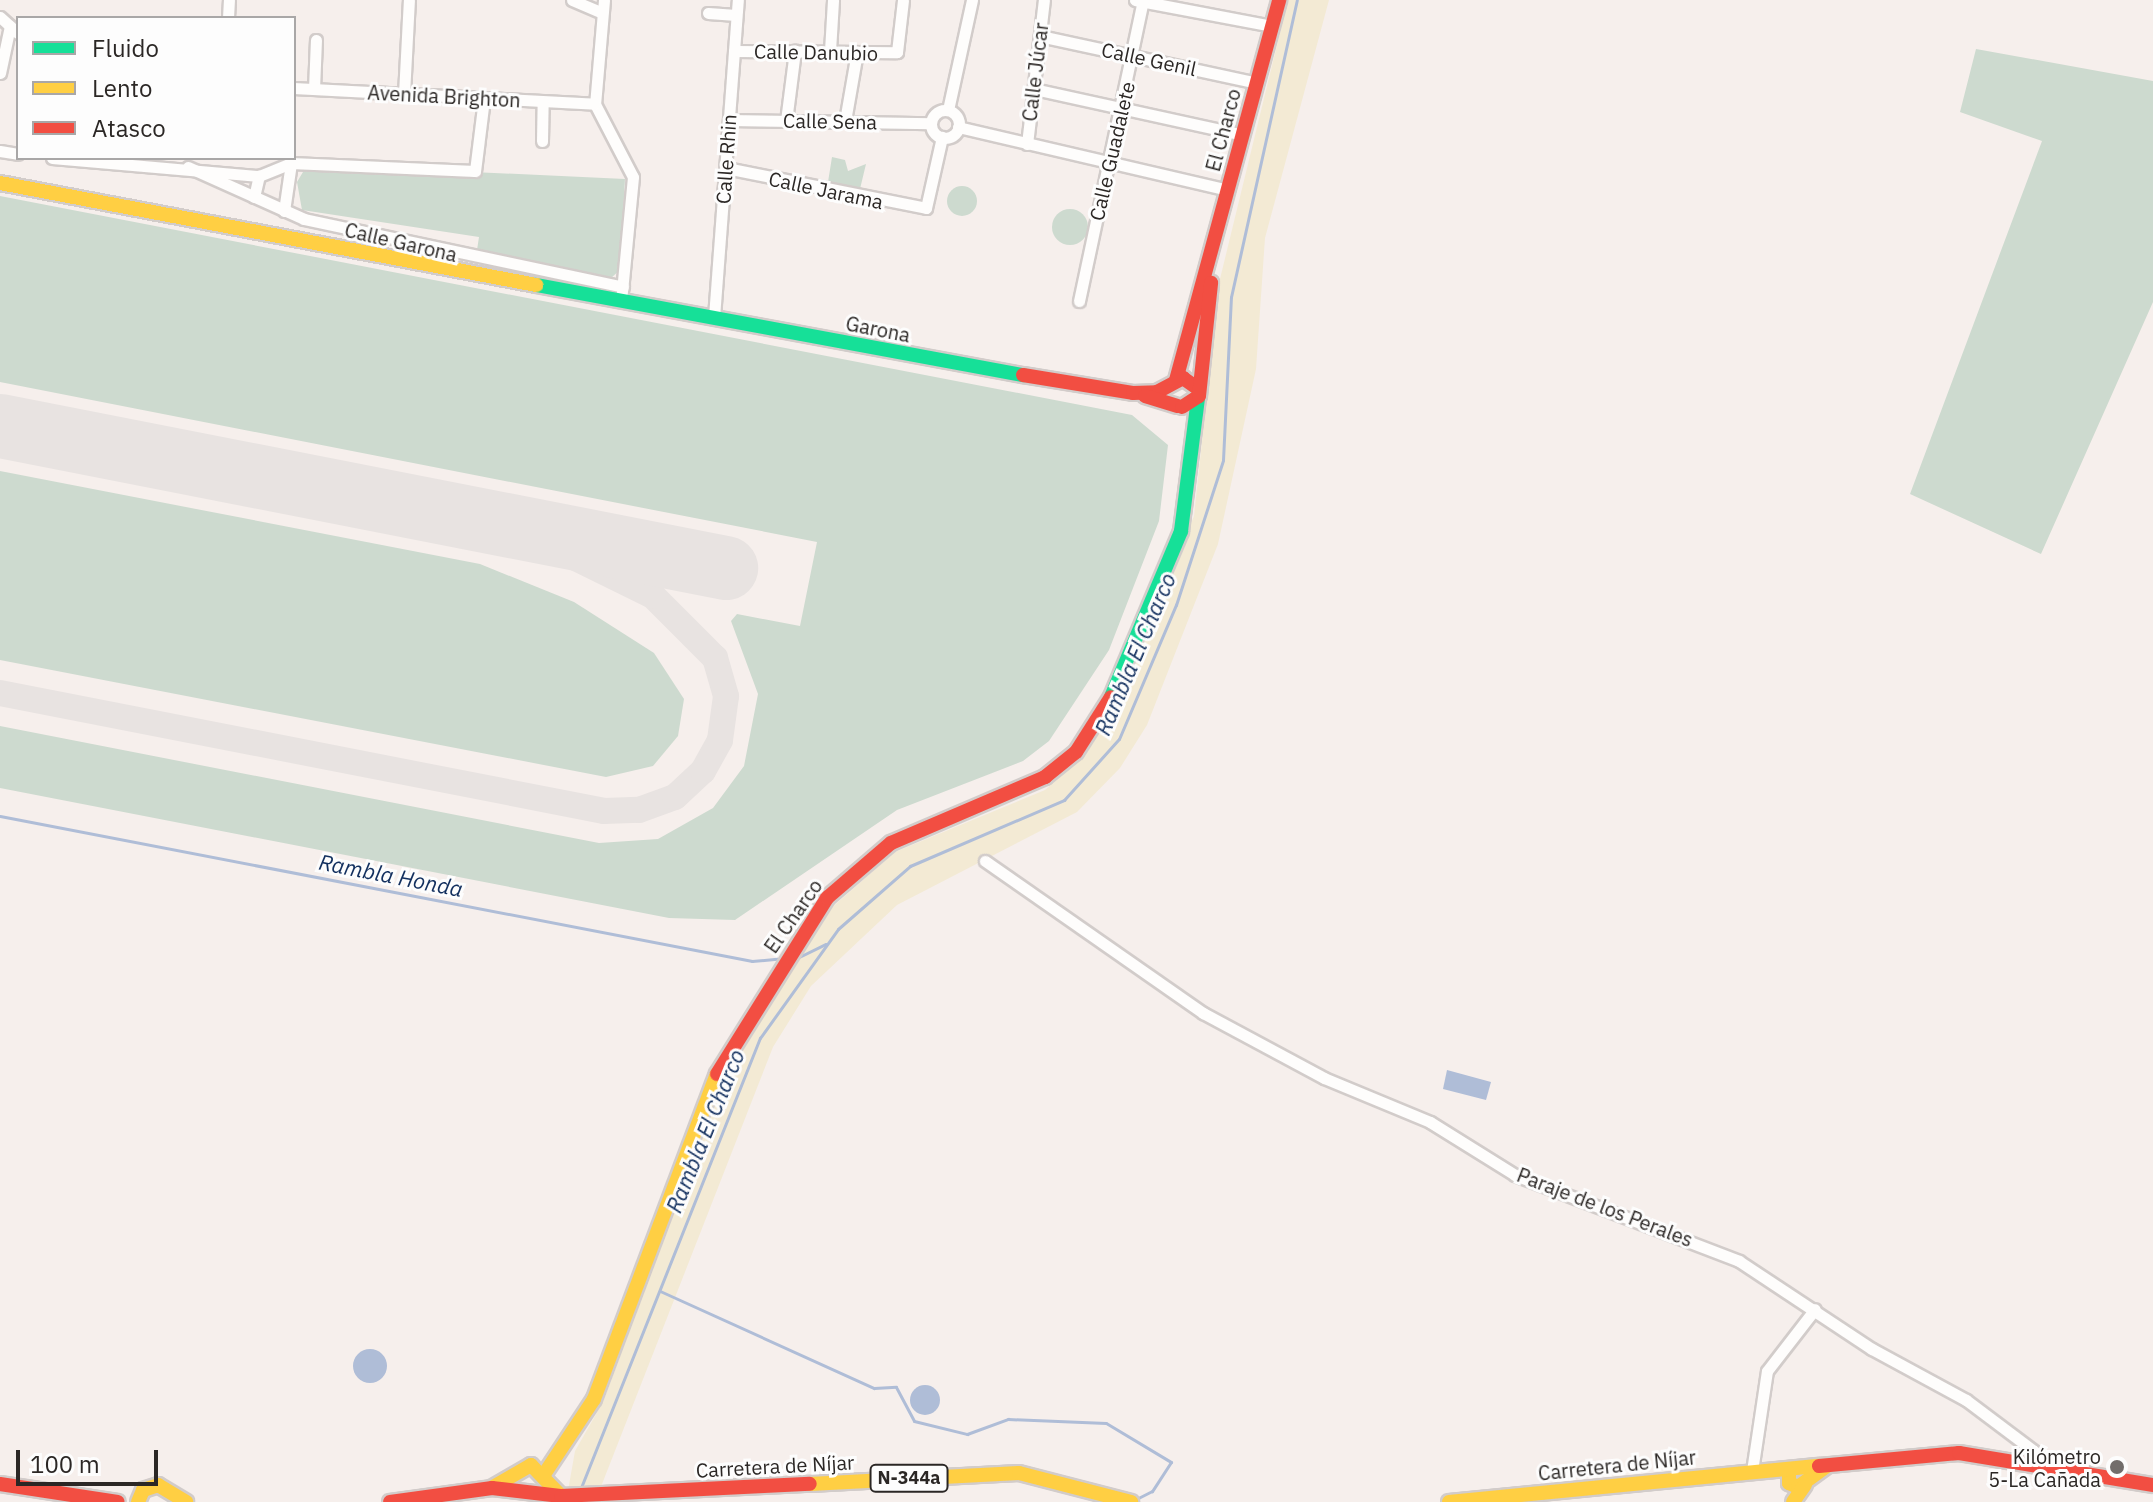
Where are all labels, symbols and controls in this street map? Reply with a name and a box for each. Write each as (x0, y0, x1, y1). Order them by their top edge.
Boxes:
legend (16, 16, 296, 160)
street label: Calle Júcar (1017, 21, 1053, 123)
text: Fluido (92, 32, 159, 64)
street label: Calle Genil (1099, 37, 1199, 81)
street label: Calle Danubio (754, 39, 878, 65)
text: Lento (92, 72, 152, 104)
street label: Calle Guadalete (1084, 79, 1140, 223)
street label: Avenida Brighton (367, 80, 521, 112)
street label: El Charco (1200, 86, 1246, 174)
street label: Calle Sena (783, 108, 877, 134)
text: Atasco (92, 112, 166, 144)
street label: Calle Rhin (711, 113, 741, 205)
street label: Calle Jarama (767, 166, 885, 214)
street label: Calle Garona (342, 217, 460, 267)
street label: Garona (844, 311, 912, 347)
water label: Rambla El Charco (1089, 569, 1181, 739)
water label: Rambla Honda (317, 848, 465, 902)
street label: El Charco (759, 874, 827, 958)
water label: Rambla El Charco (660, 1046, 750, 1216)
street label: Paraje de los Perales (1514, 1162, 1696, 1252)
scale bar (20, 1434, 162, 1484)
place label: Kilómetro 5-La Cañada (1988, 1444, 2101, 1491)
street label: Carretera de Níjar (1537, 1445, 1697, 1485)
text: 100 m (30, 1448, 100, 1480)
street label: Carretera de Níjar (695, 1450, 855, 1482)
marker: Kilómetro 5-La Cañada (2108, 1458, 2126, 1476)
road number: N-344a (869, 1464, 949, 1492)

